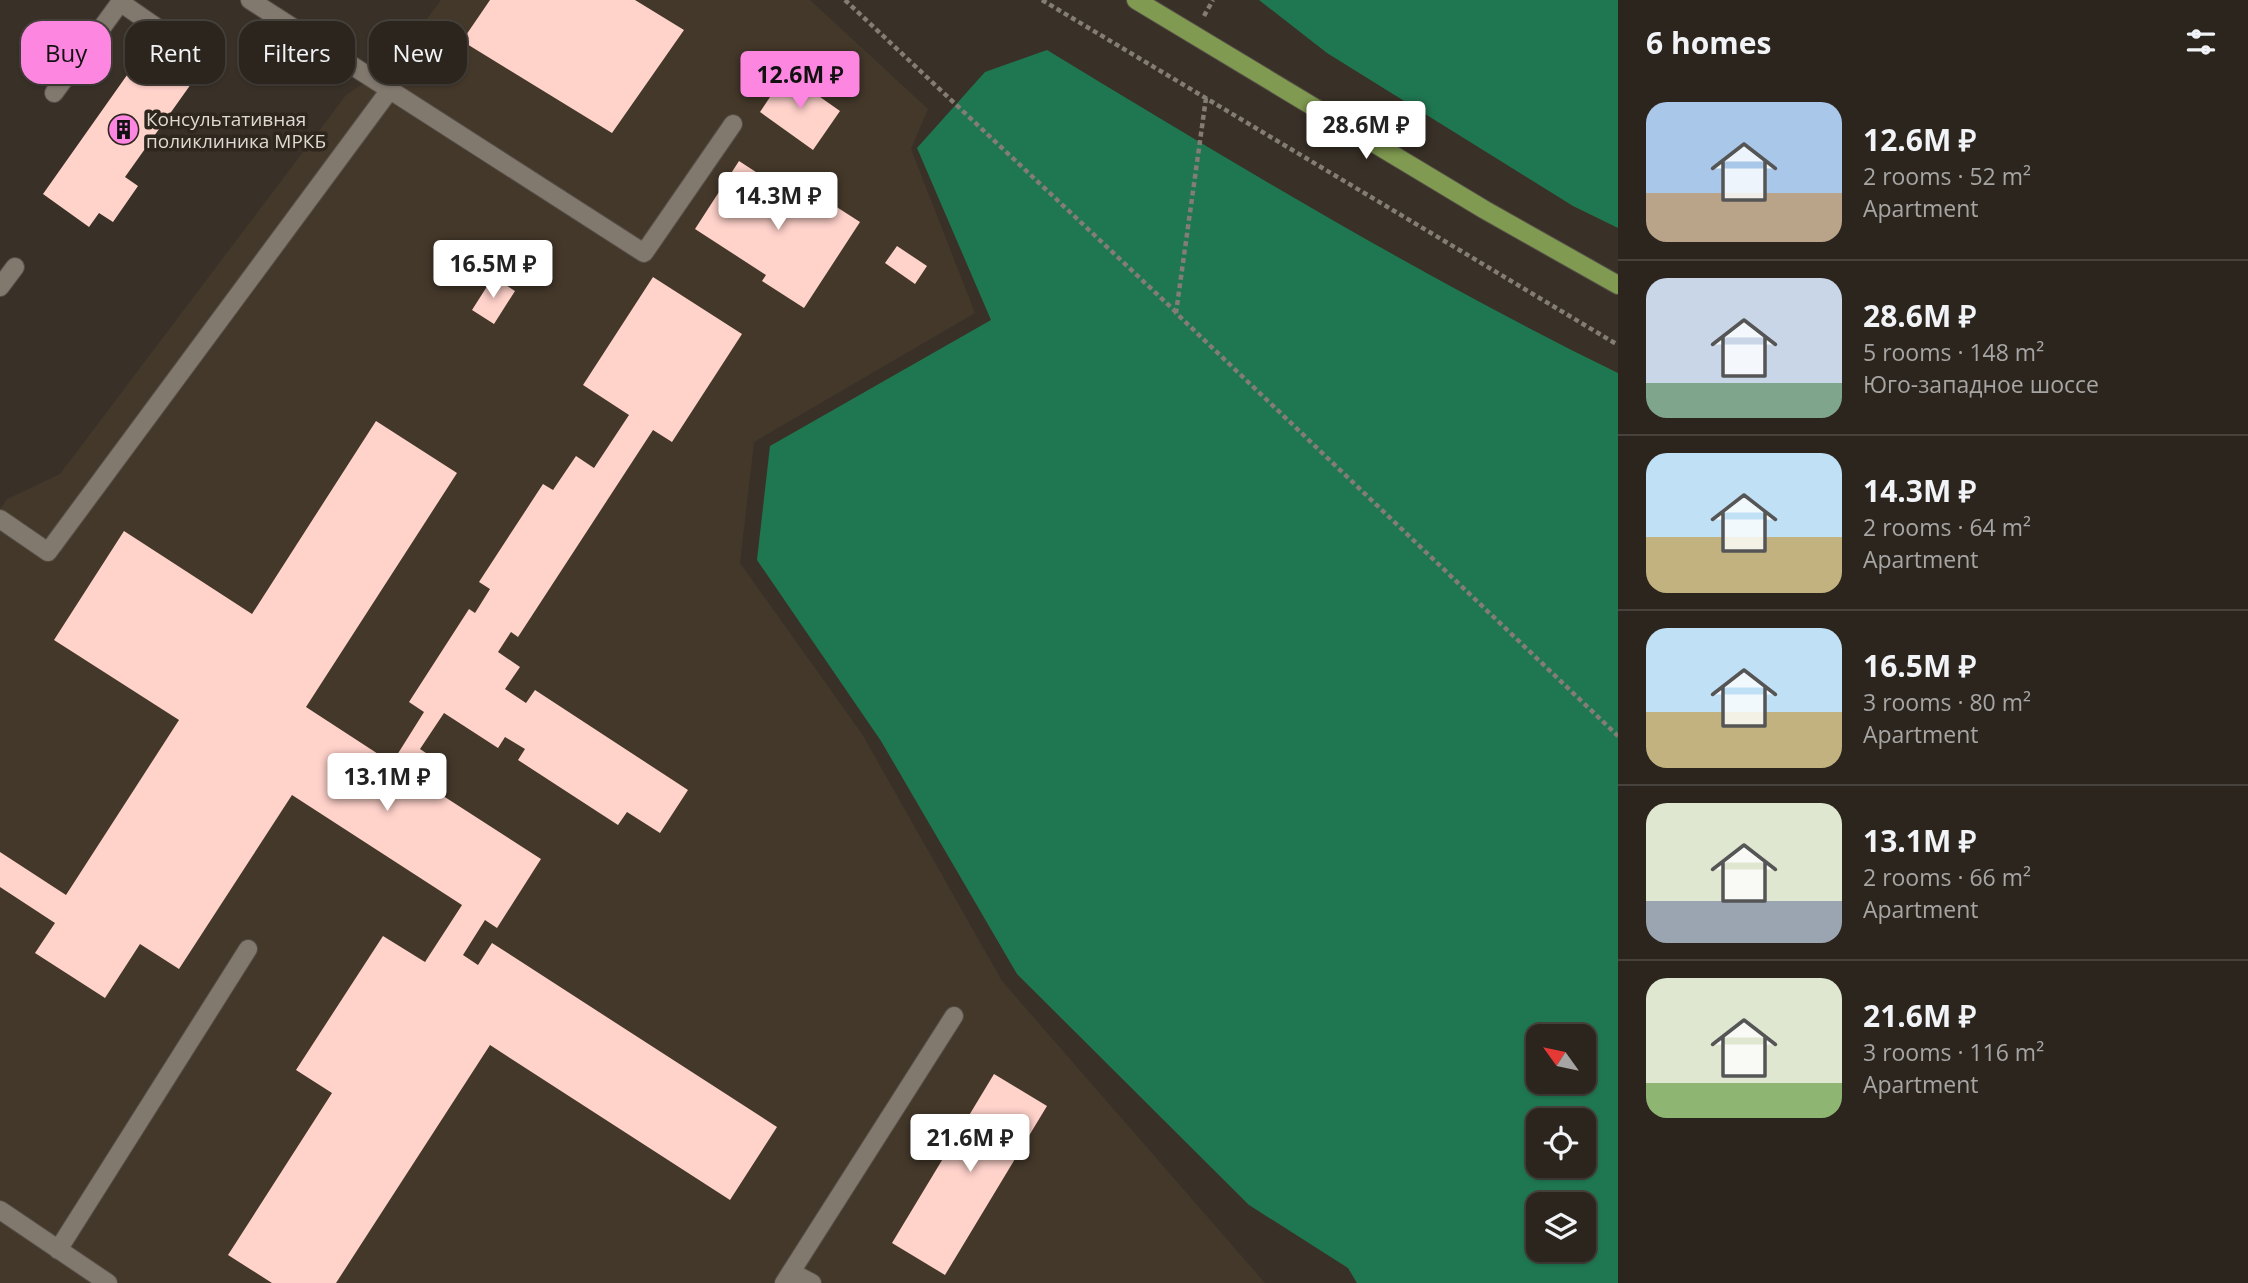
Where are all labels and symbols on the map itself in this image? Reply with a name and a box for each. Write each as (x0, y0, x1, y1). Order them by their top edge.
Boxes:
pin: 12.6M ₽ (735, 52, 865, 111)
pin: 28.6M ₽ (1301, 102, 1431, 161)
place label: Консультативная поликлиника МРКБ (146, 106, 326, 154)
building icon: Консультативная поликлиника МРКБ (106, 113, 140, 147)
pin: 14.3M ₽ (713, 173, 843, 232)
pin: 16.5M ₽ (428, 240, 558, 300)
pin: 13.1M ₽ (322, 754, 452, 813)
north arrow (1526, 1024, 1596, 1094)
pin: 21.6M ₽ (905, 1114, 1035, 1174)

